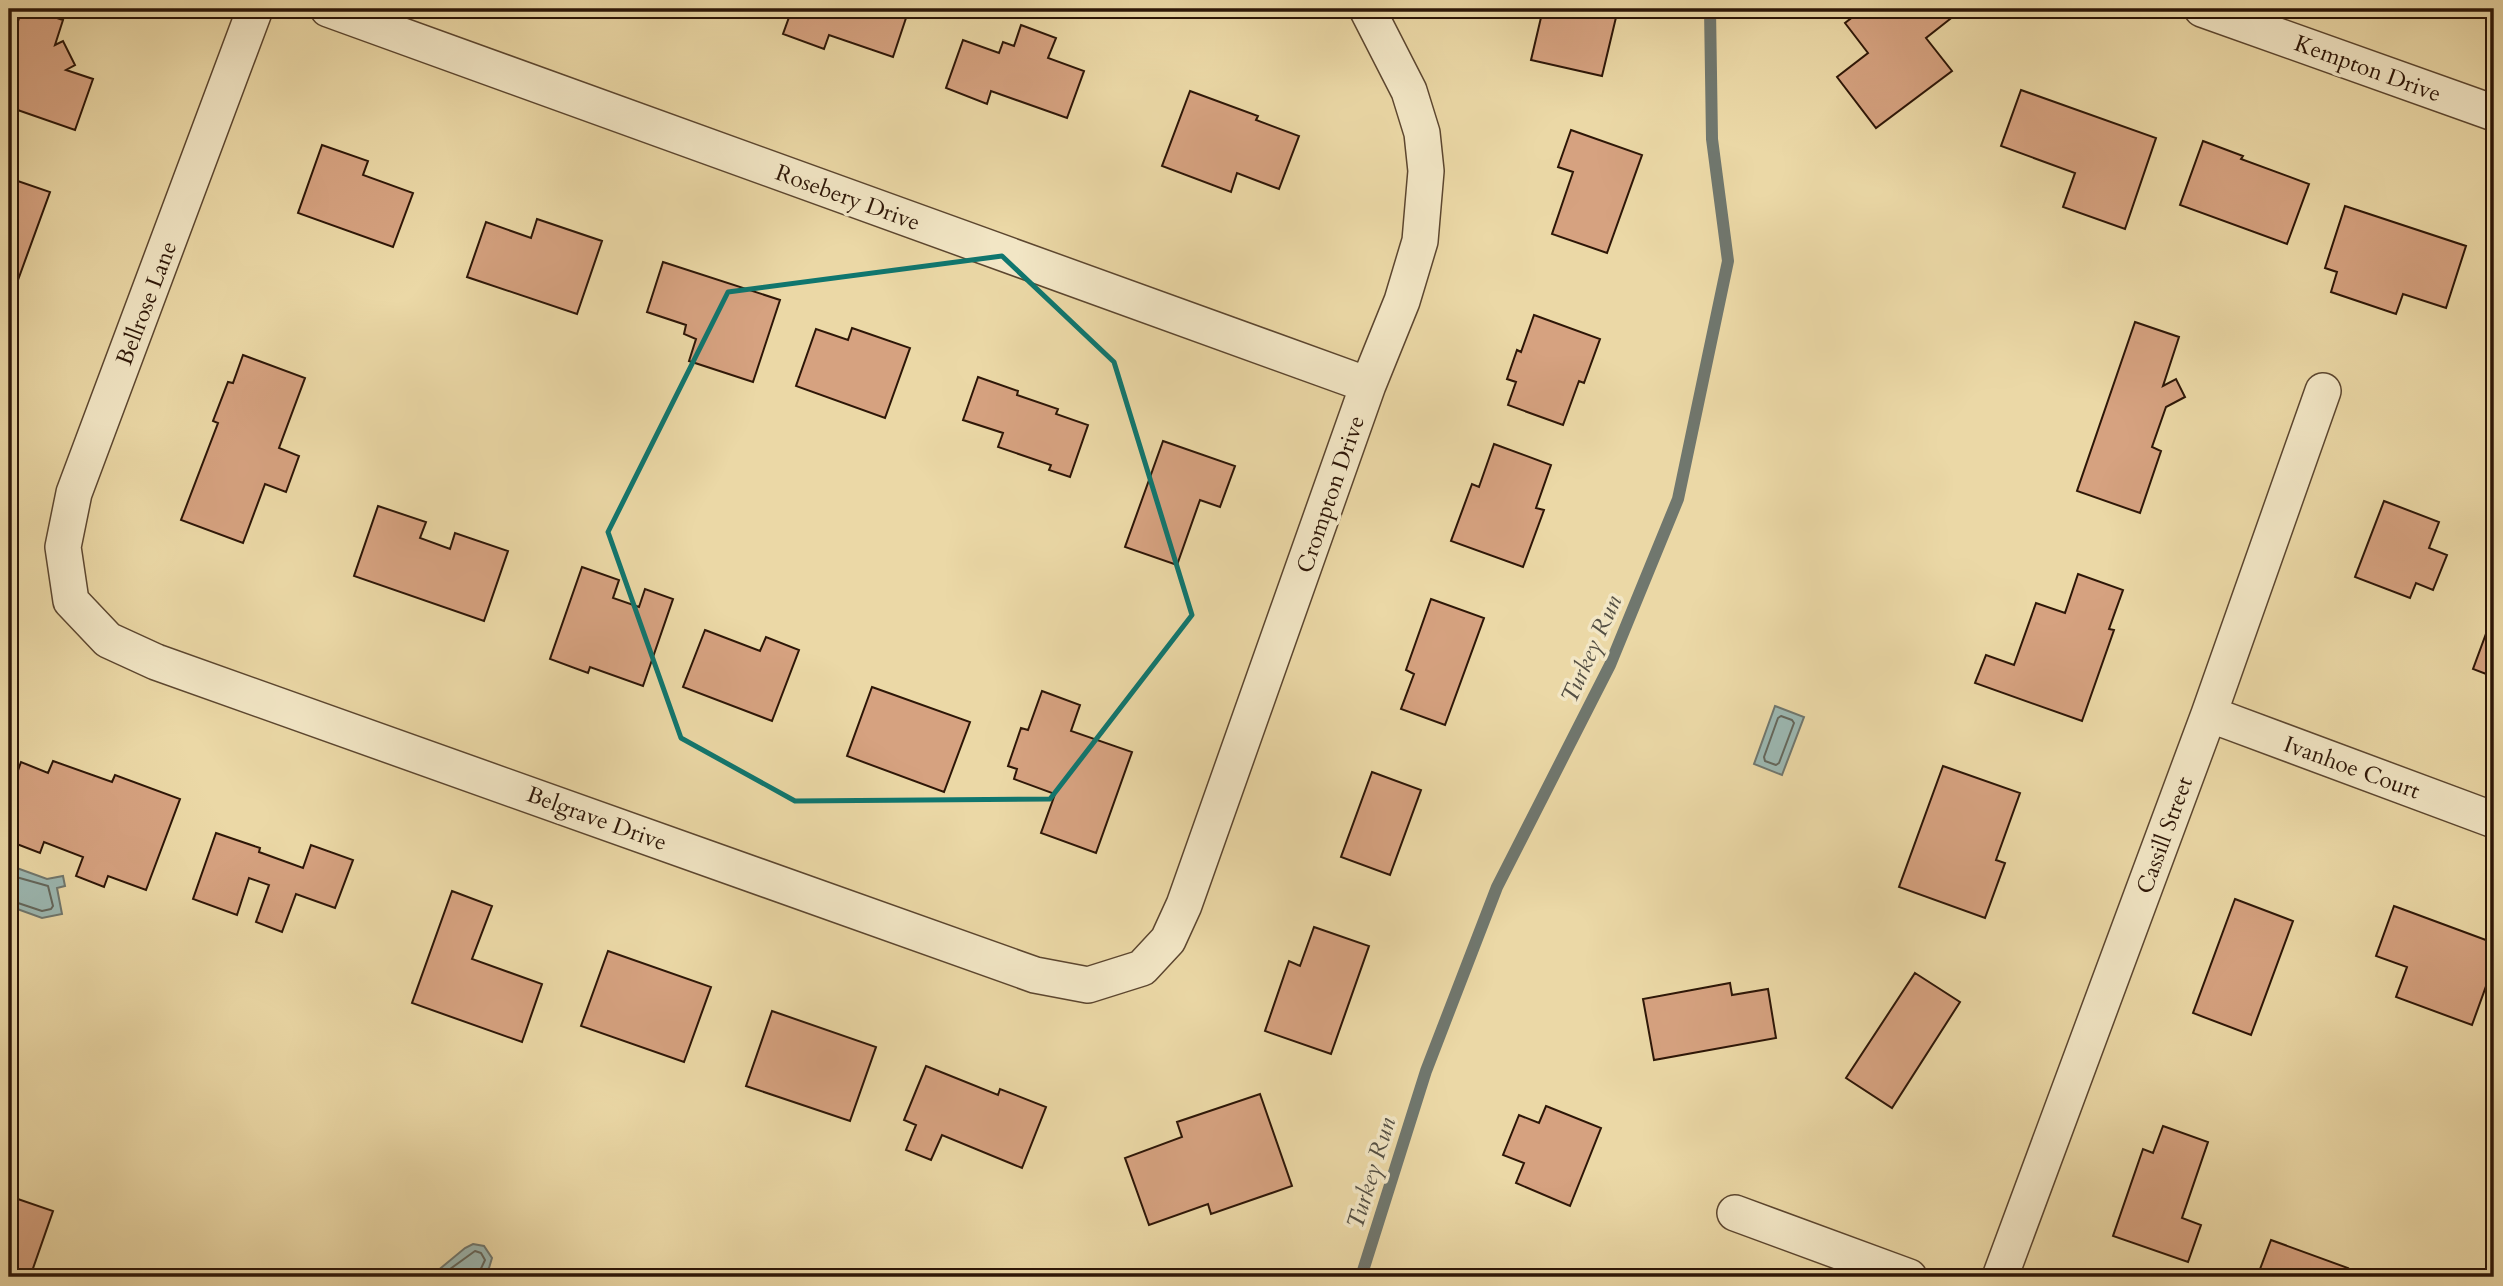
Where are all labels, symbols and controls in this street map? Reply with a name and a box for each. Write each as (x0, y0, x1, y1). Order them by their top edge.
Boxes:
street label: Kempton Drive (2290, 28, 2445, 109)
street label: Rosebery Drive (771, 157, 924, 238)
street label: Bellrose Lane (109, 237, 184, 370)
street label: Crompton Drive (1289, 411, 1372, 577)
water label: Turkey Run (1553, 590, 1630, 708)
street label: Ivanhoe Court (2280, 729, 2424, 806)
street label: Cassill Street (2129, 772, 2200, 898)
street label: Belgrave Drive (522, 779, 671, 858)
water label: Turkey Run (1339, 1113, 1404, 1233)

